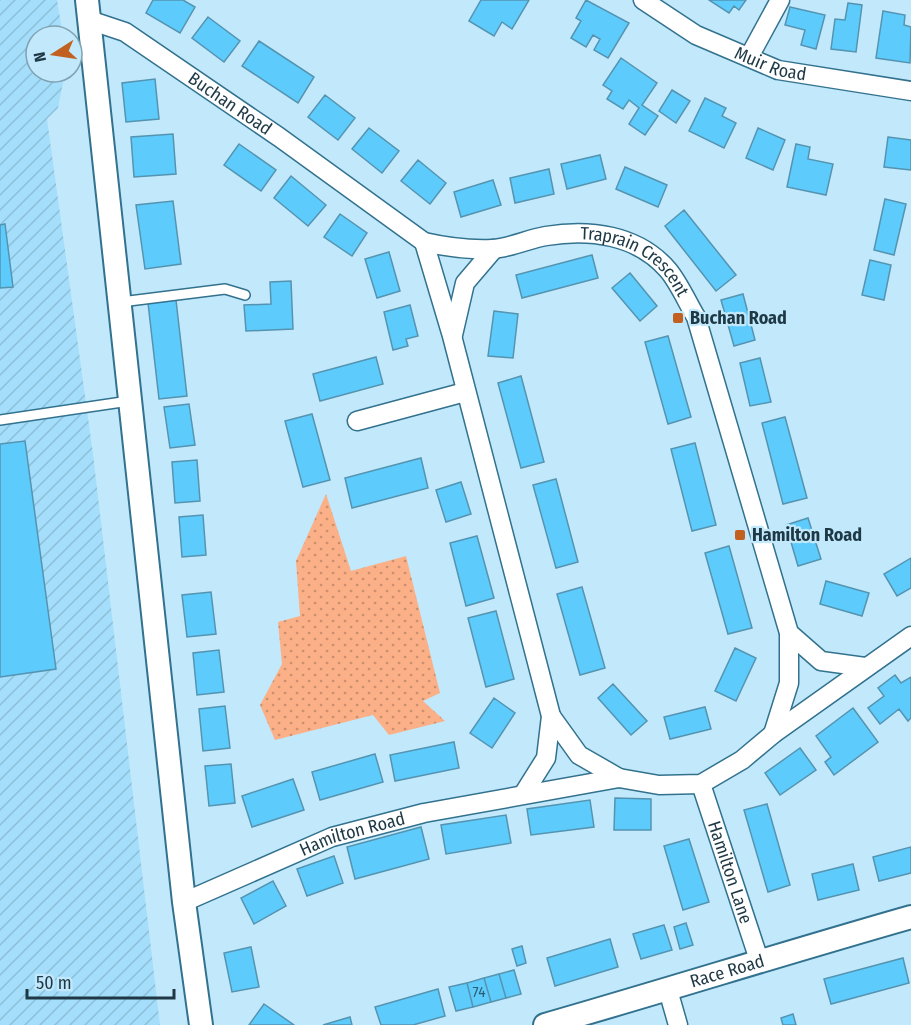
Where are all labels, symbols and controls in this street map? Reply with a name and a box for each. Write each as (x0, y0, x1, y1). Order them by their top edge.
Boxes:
north arrow (24, 24, 84, 84)
street label: Muir Road (731, 42, 808, 85)
text: N (30, 50, 50, 64)
street label: Buchan Road (184, 67, 276, 140)
street label: Traprain Crescent (580, 222, 694, 300)
place label: Buchan Road (690, 307, 787, 329)
marker: Buchan Road (671, 311, 685, 325)
place label: Hamilton Road (752, 524, 862, 546)
marker: Hamilton Road (733, 528, 747, 542)
street label: Hamilton Road (296, 807, 407, 861)
street label: Hamilton Lane (703, 818, 757, 927)
street label: Race Road (687, 950, 767, 993)
scale bar (27, 962, 174, 1000)
text: 50 m (36, 972, 72, 994)
house number: 74 (473, 983, 485, 1001)

